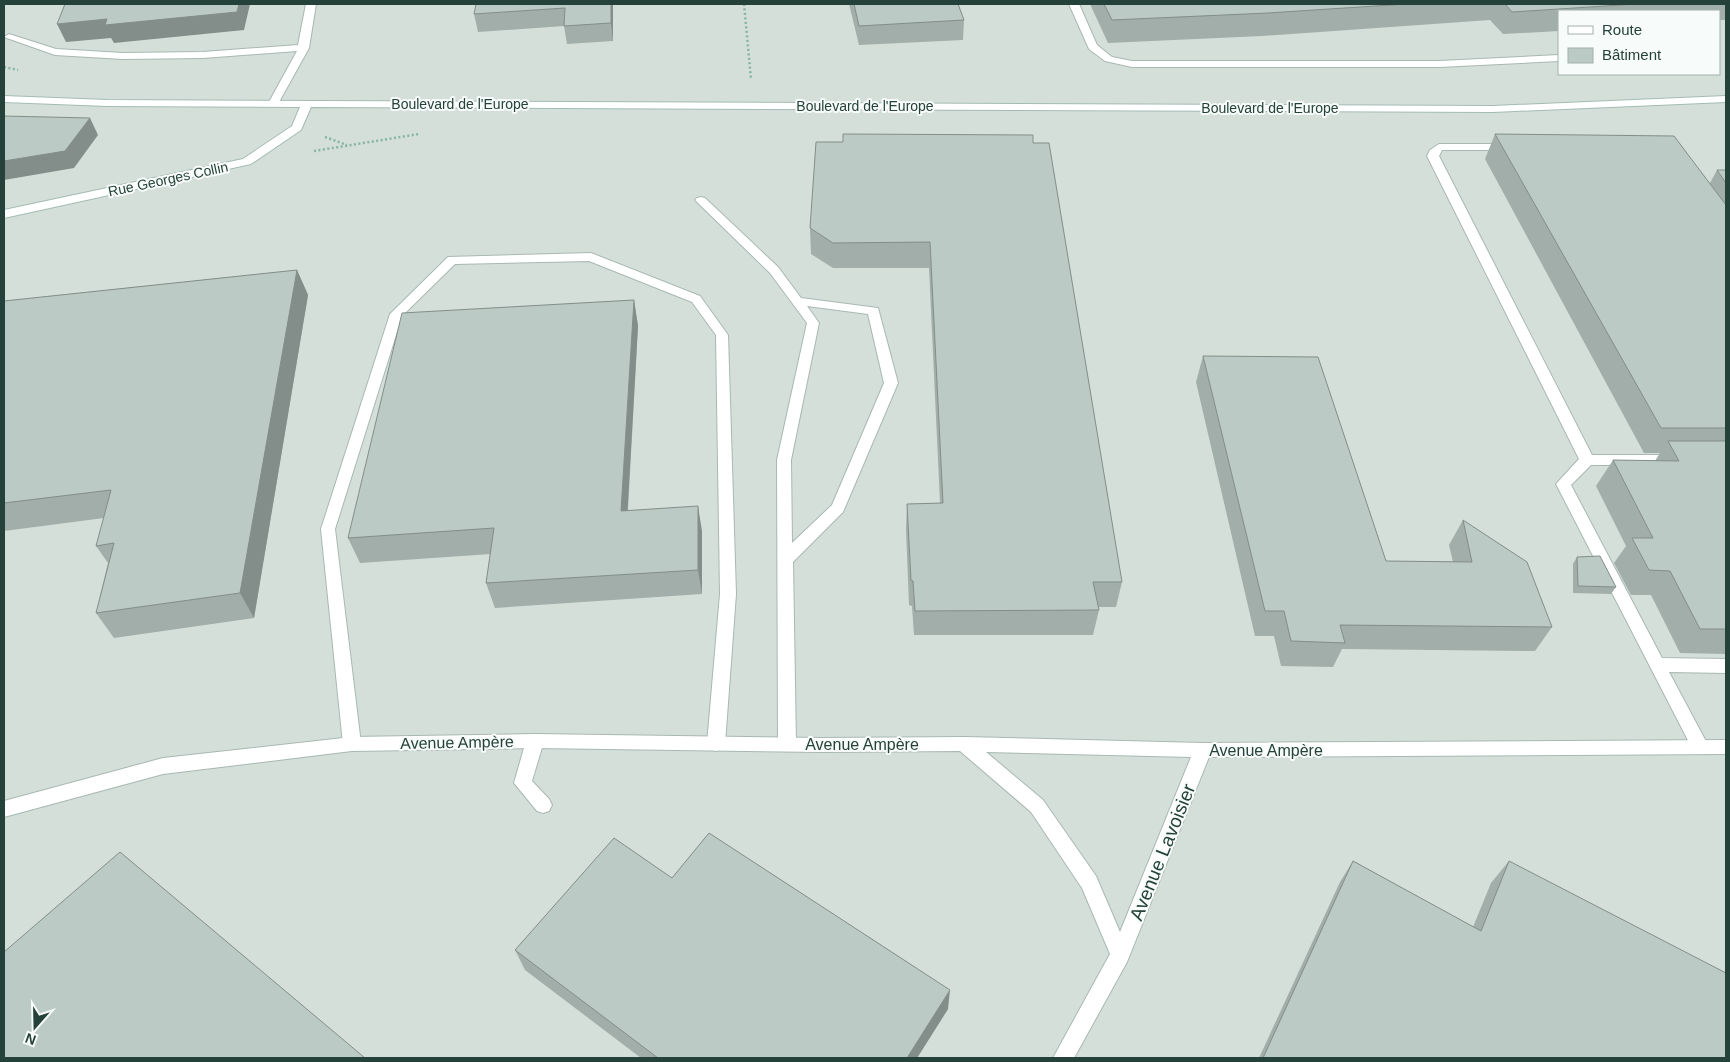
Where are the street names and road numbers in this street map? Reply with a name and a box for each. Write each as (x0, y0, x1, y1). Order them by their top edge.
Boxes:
street label: Boulevard de l'Europe (391, 96, 529, 112)
street label: Boulevard de l'Europe (796, 98, 934, 114)
street label: Boulevard de l'Europe (1201, 100, 1339, 116)
street label: Rue Georges Collin (107, 158, 229, 200)
street label: Avenue Ampère (400, 733, 514, 752)
street label: Avenue Ampère (805, 736, 919, 753)
street label: Avenue Ampère (1209, 742, 1323, 759)
street label: Avenue Lavoisier (1125, 780, 1200, 924)

